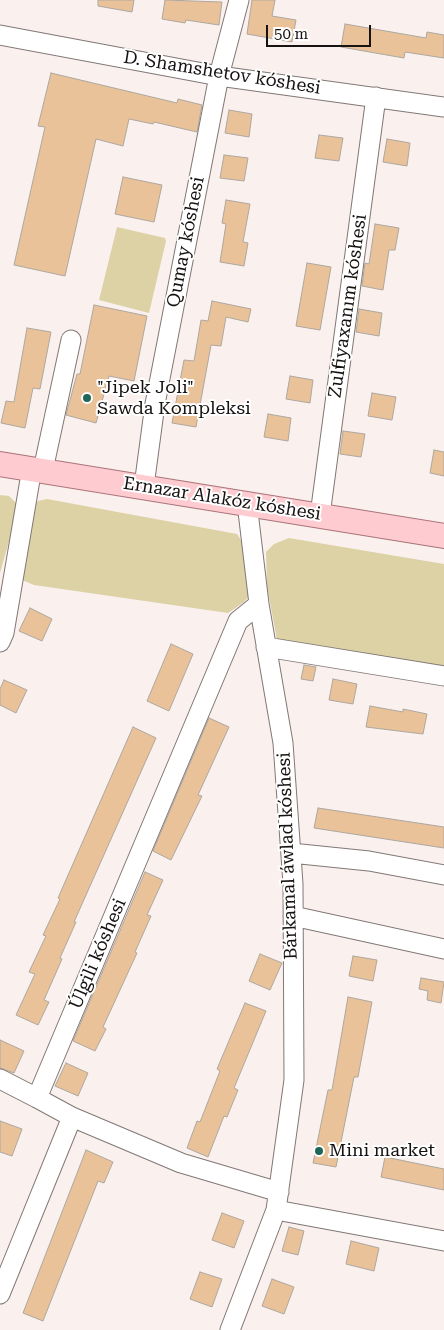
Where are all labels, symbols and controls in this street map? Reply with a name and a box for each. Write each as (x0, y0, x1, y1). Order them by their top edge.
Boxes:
scale bar (269, 15, 374, 47)
text: 50 m (274, 25, 308, 43)
street label: D. Shamshetov kóshesi (122, 47, 322, 99)
street label: Qumay kóshesi (163, 175, 209, 309)
street label: Zulfiyaxanım kóshesi (324, 213, 372, 399)
place label: "Jipek Joli" Sawda Kompleksi (97, 377, 251, 419)
marker: "Jipek Joli" Sawda Kompleksi (81, 392, 93, 404)
street label: Ernazar Alakóz kóshesi (122, 473, 322, 525)
street label: Bárkamal áwlad kóshesi (274, 752, 302, 960)
street label: Úlgili kóshesi (65, 895, 131, 1013)
place label: Mini market (329, 1140, 435, 1162)
marker: Mini market (313, 1145, 325, 1157)

